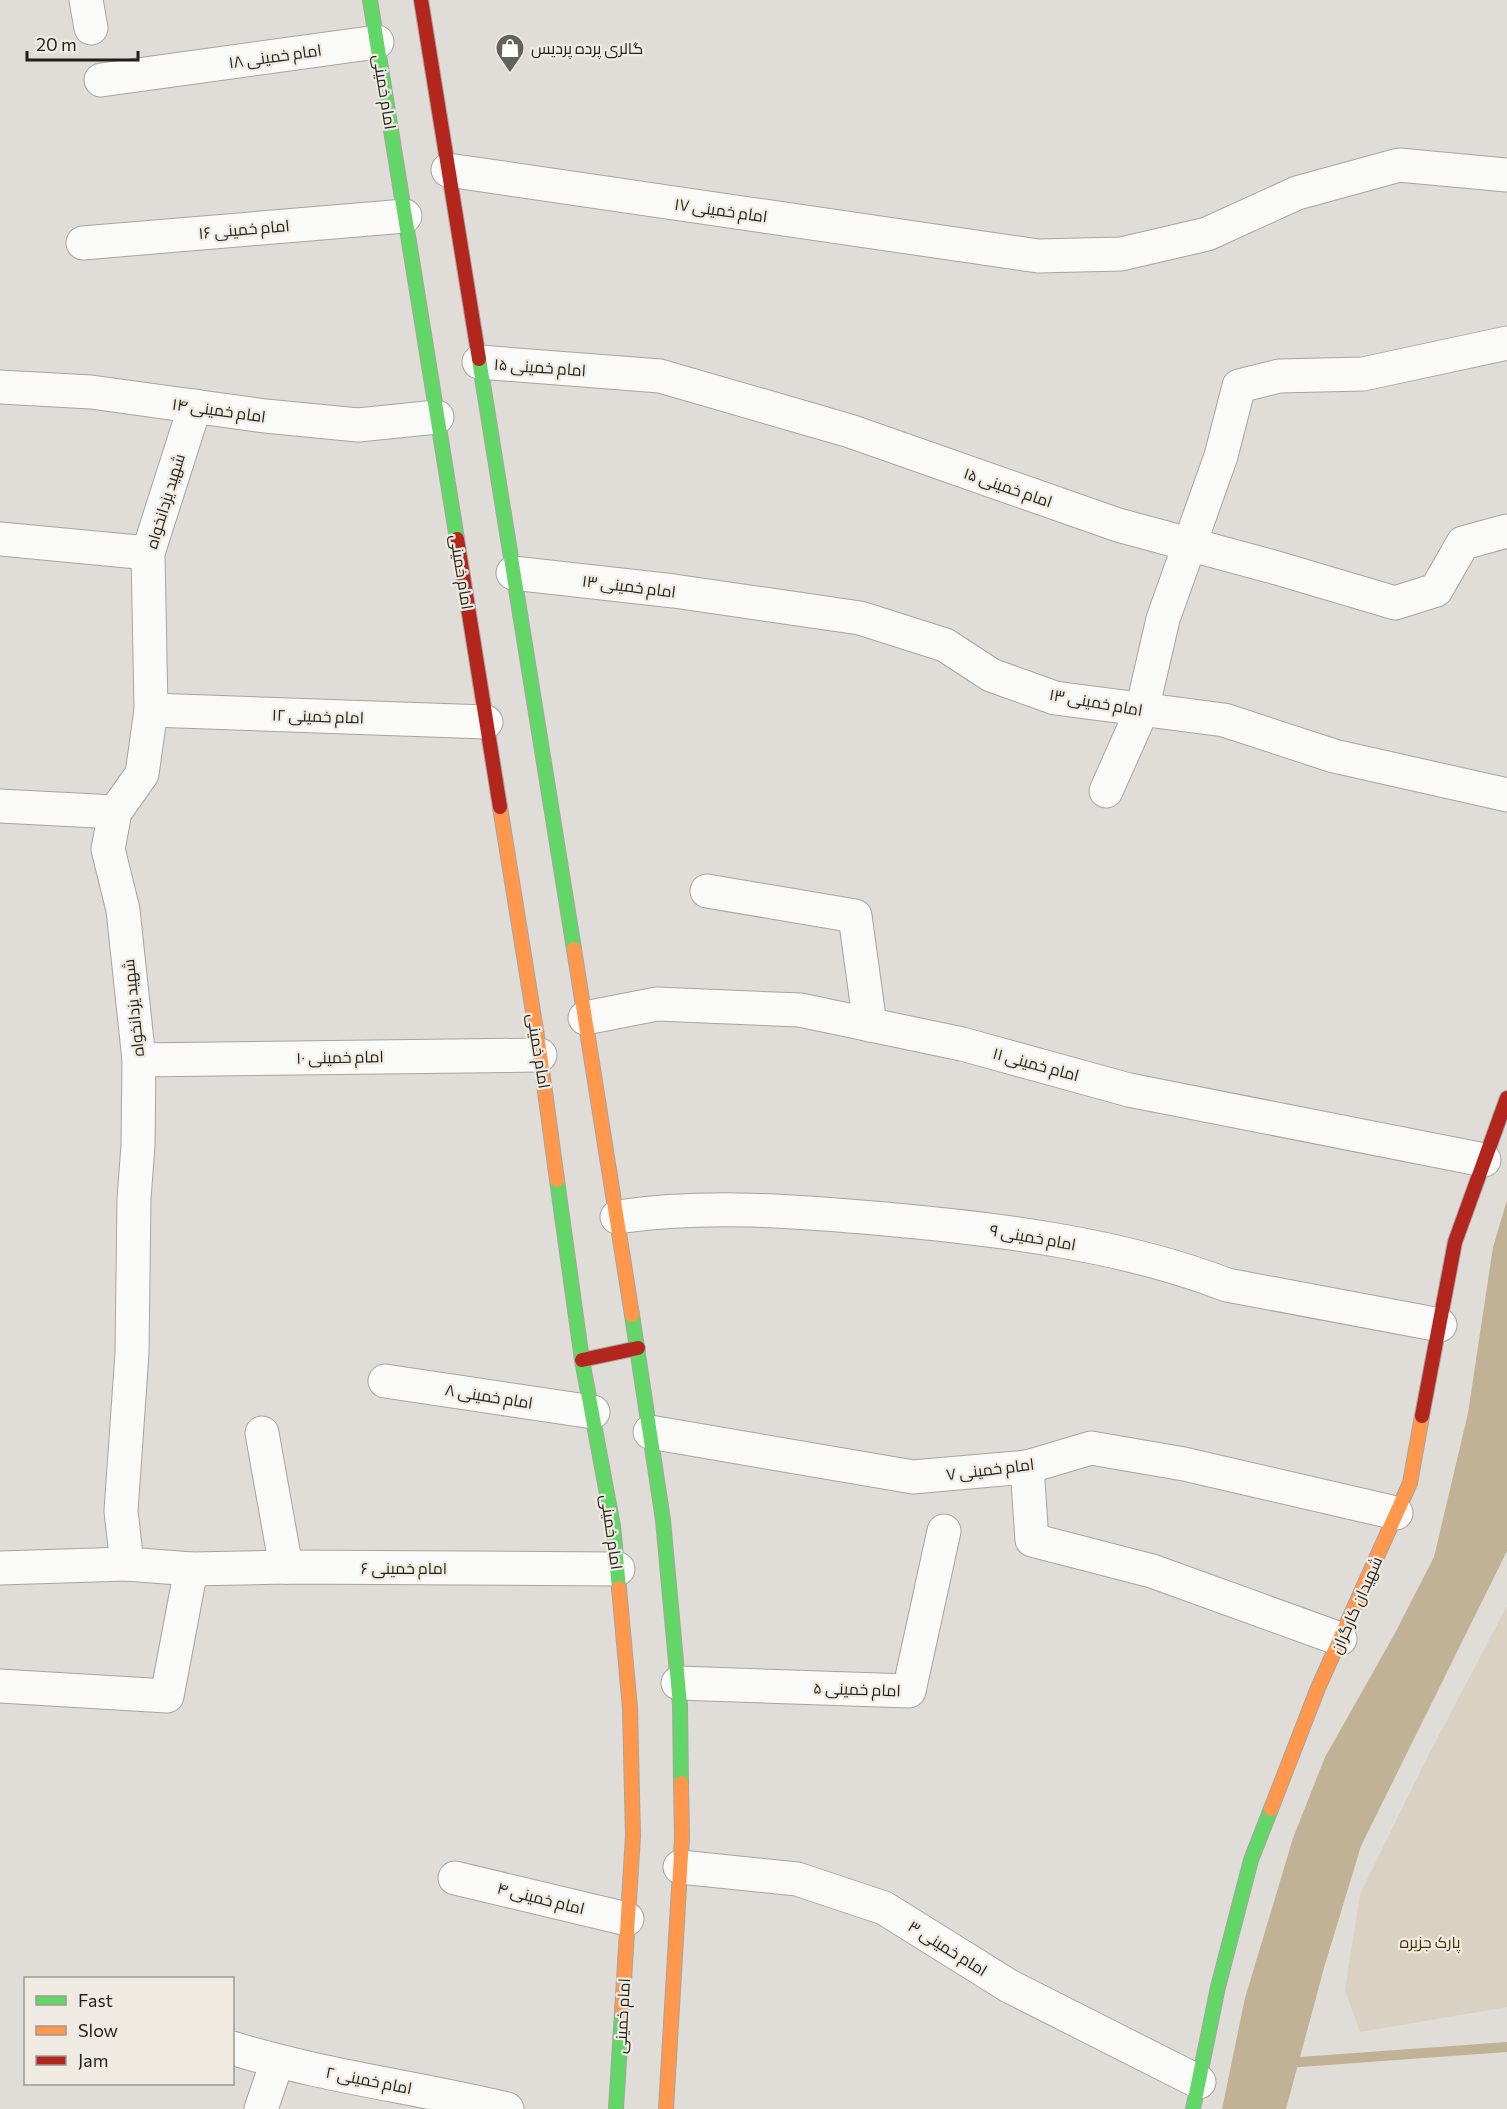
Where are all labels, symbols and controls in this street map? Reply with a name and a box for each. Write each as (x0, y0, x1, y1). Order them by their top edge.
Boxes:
scale bar (27, 24, 138, 62)
shop icon: گالری پرده پردیس (494, 32, 526, 74)
text: 20 m (36, 33, 77, 55)
place label: گالری پرده پردیس (531, 38, 643, 60)
street label: امام خمینی ۱۸ (227, 40, 323, 74)
street label: امام خمینی (367, 53, 401, 131)
street label: امام خمینی ۱۷ (673, 194, 769, 228)
street label: امام خمینی ۱۶ (198, 215, 291, 245)
street label: امام خمینی ۱۵ (493, 354, 587, 382)
street label: امام خمینی ۱۴ (171, 394, 267, 428)
street label: شهید یزدانخواه (141, 451, 190, 551)
street label: امام خمینی ۱۵ (960, 463, 1055, 513)
street label: امام خمینی (444, 533, 478, 611)
street label: امام خمینی ۱۳ (581, 570, 677, 604)
street label: امام خمینی ۱۳ (1047, 684, 1144, 722)
street label: امام خمینی ۱۲ (272, 704, 364, 730)
street label: شهید یزدانخواه (118, 958, 149, 1058)
street label: امام خمینی (521, 1012, 555, 1090)
street label: امام خمینی ۱۱ (990, 1043, 1081, 1087)
street label: امام خمینی ۱۰ (296, 1046, 384, 1070)
street label: امام خمینی ۹ (988, 1220, 1078, 1256)
street label: امام خمینی ۸ (443, 1379, 534, 1415)
street label: امام خمینی ۷ (945, 1454, 1035, 1486)
street label: امام خمینی (595, 1493, 627, 1571)
street label: شهیدان کارگران (1326, 1553, 1387, 1657)
street label: امام خمینی ۶ (361, 1558, 447, 1580)
street label: امام خمینی ۵ (813, 1677, 901, 1703)
street label: امام خمینی ۴ (495, 1877, 587, 1920)
street label: امام خمینی ۳ (904, 1916, 991, 1982)
park label: پارک جزیره (1400, 1932, 1461, 1954)
legend (24, 1977, 234, 2085)
street label: امام خمینی (610, 1978, 636, 2054)
text: Fast (78, 1989, 113, 2011)
text: Slow (78, 2019, 118, 2041)
text: Jam (78, 2049, 108, 2071)
street label: امام خمینی ۲ (324, 2062, 414, 2100)

